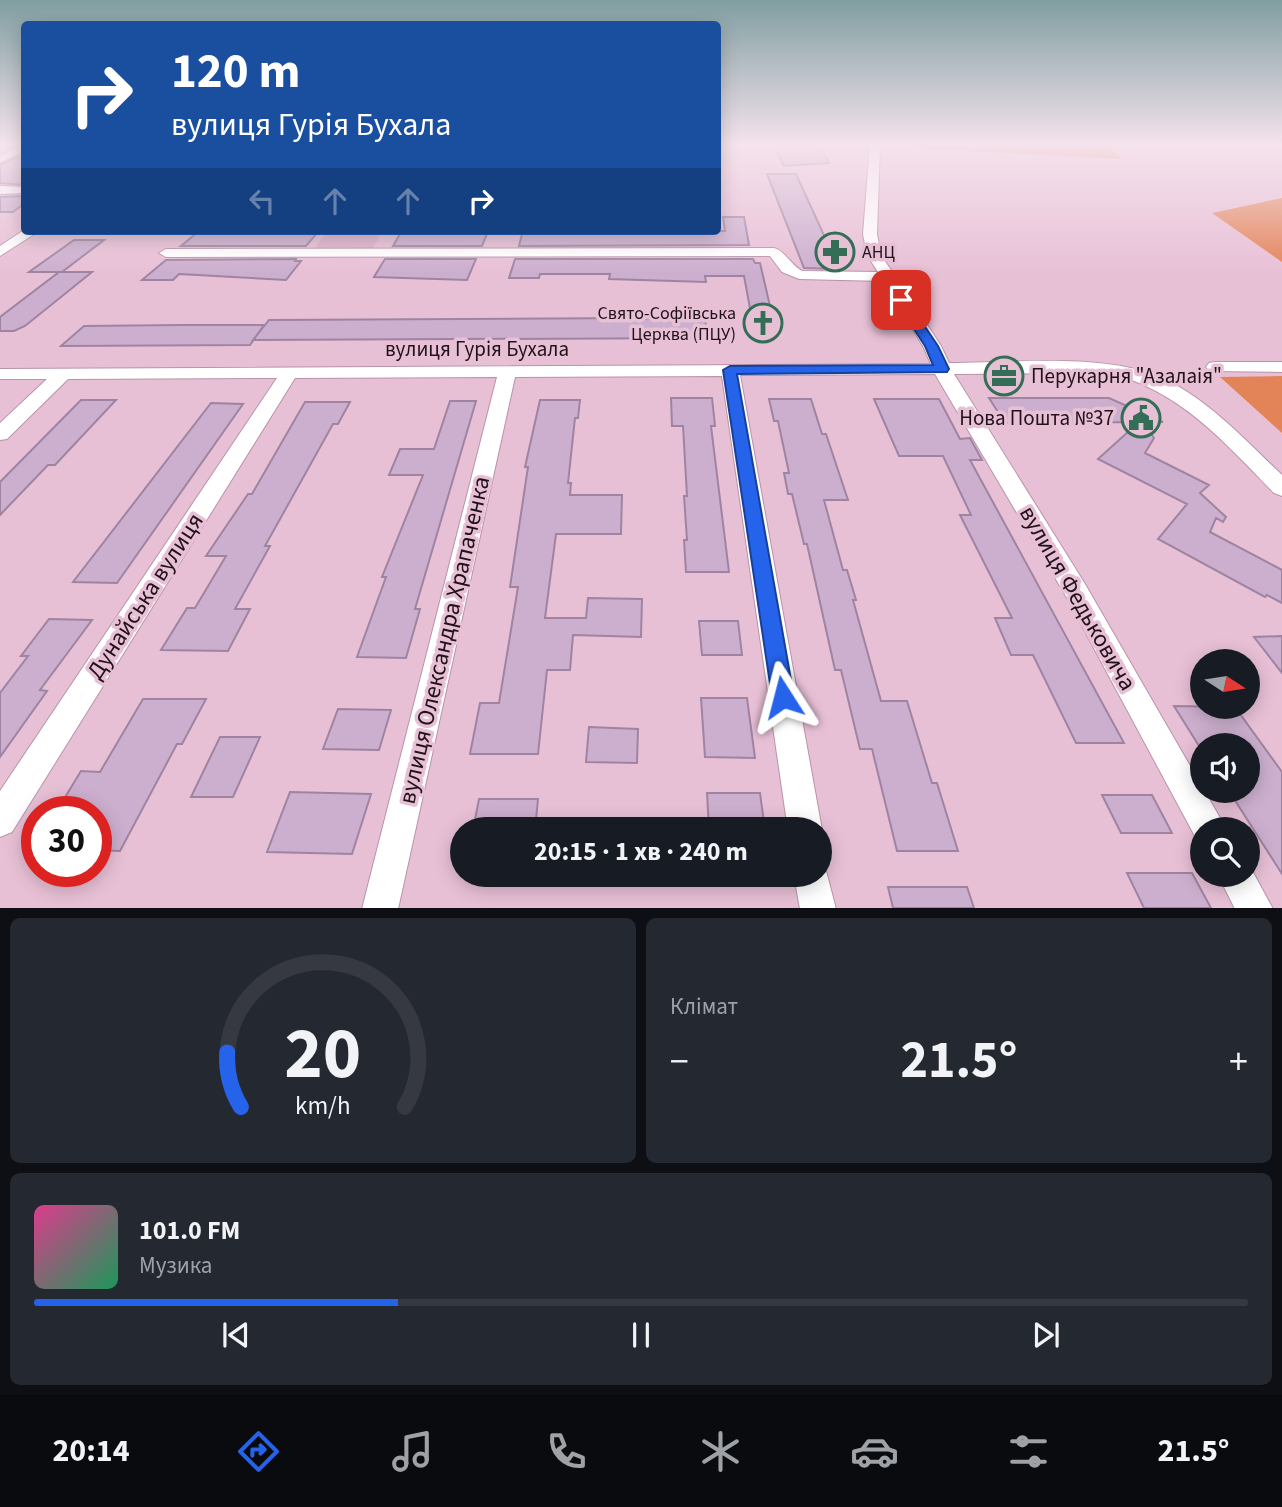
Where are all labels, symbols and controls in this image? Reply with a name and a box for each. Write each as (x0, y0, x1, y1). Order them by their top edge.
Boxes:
text: 120 m (171, 37, 300, 107)
icon: right (56, 49, 147, 140)
text: вулиця Гурія Бухала (171, 102, 451, 148)
icon: left (243, 182, 281, 220)
icon: ahead (316, 182, 354, 220)
icon: ahead (389, 182, 427, 220)
icon: right (462, 182, 500, 220)
pharmacy icon: АНЦ (814, 231, 856, 273)
place label: АНЦ (862, 240, 896, 265)
pin (871, 270, 931, 330)
icon: arrive (882, 281, 920, 319)
place label: Свято-Софіївська Церква (ПЦУ) (598, 301, 736, 347)
church icon: Свято-Софіївська Церква (ПЦУ) (742, 302, 784, 344)
street label: вулиця Гурія Бухала (385, 334, 569, 364)
office icon: Перукарня "Азалаія" (983, 355, 1025, 397)
place label: Перукарня "Азалаія" (1031, 361, 1222, 391)
public building icon: Нова Пошта №37 (1120, 397, 1162, 439)
place label: Нова Пошта №37 (959, 403, 1114, 433)
street label: вулиця Олександра Храпаченка (390, 473, 499, 807)
street label: вулиця Федьковича (1010, 499, 1145, 697)
street label: Дунайська вулиця (78, 506, 212, 686)
north arrow (1190, 649, 1260, 719)
map controls (1190, 649, 1260, 887)
position arrow (746, 660, 820, 734)
button: sound (1190, 733, 1260, 803)
speed limit sign: 30 (21, 796, 112, 887)
button: search (1190, 817, 1260, 887)
text: 20:15 · 1 хв · 240 m (534, 833, 748, 870)
text: Клімат (670, 990, 738, 1023)
text: 20 (285, 1002, 361, 1106)
text: 21.5° (901, 1024, 1017, 1098)
text: − (670, 1035, 689, 1089)
text: + (1229, 1035, 1248, 1089)
text: km/h (295, 1087, 351, 1123)
text: 101.0 FM (139, 1212, 240, 1249)
text: Музика (139, 1249, 212, 1282)
icon: previous (217, 1316, 255, 1354)
icon: pause (622, 1316, 660, 1354)
icon: next (1027, 1316, 1065, 1354)
icon: directions (234, 1427, 283, 1476)
icon: music (388, 1427, 437, 1476)
icon: phone (542, 1427, 591, 1476)
icon: climate (696, 1427, 745, 1476)
icon: car (850, 1427, 899, 1476)
icon: filters (1004, 1427, 1053, 1476)
text: 20:14 (52, 1428, 130, 1474)
text: 21.5° (1158, 1428, 1229, 1474)

